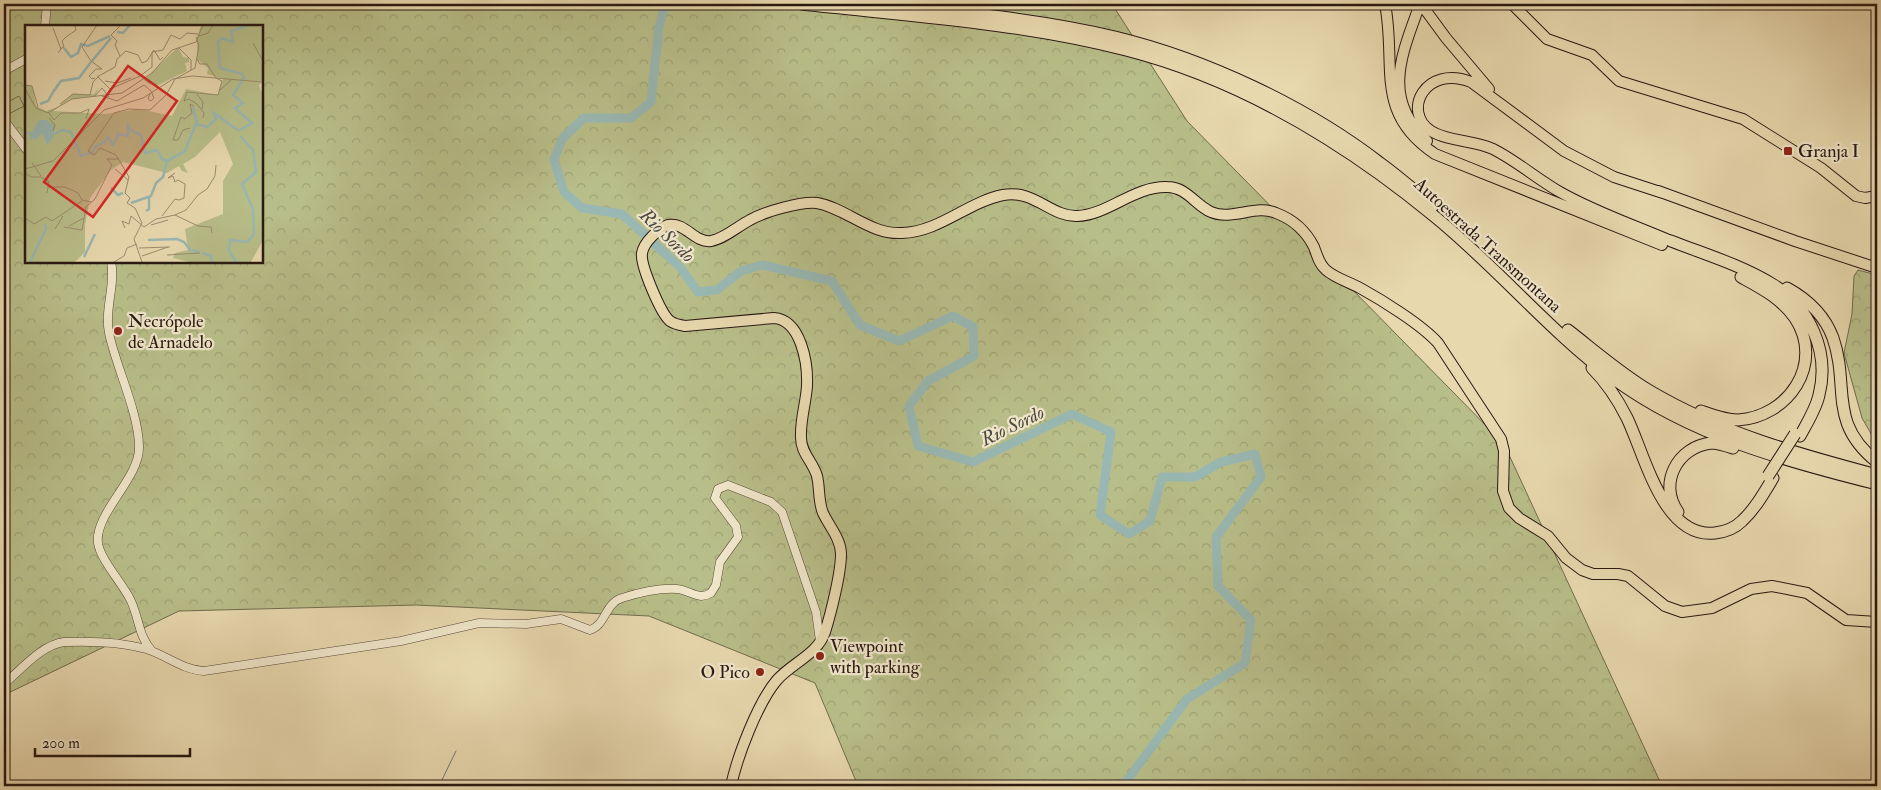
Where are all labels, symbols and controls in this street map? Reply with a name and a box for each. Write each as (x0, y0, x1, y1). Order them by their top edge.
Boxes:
inset map (25, 25, 262, 262)
place label: Granja I (1798, 140, 1859, 163)
marker: Granja I (1782, 145, 1794, 157)
street label: Autoestrada Transmontana (1408, 172, 1567, 318)
water label: Rio Sordo (634, 203, 700, 268)
place label: Necrópole de Arnadelo (128, 310, 213, 354)
marker: Necrópole de Arnadelo (112, 325, 124, 337)
water label: Rio Sordo (976, 400, 1048, 452)
place label: Viewpoint with parking (830, 635, 921, 679)
marker: Viewpoint with parking (814, 650, 826, 662)
place label: O Pico (701, 661, 750, 684)
marker: O Pico (754, 666, 766, 678)
scale bar (35, 725, 190, 757)
text: 200 m (42, 734, 80, 753)

